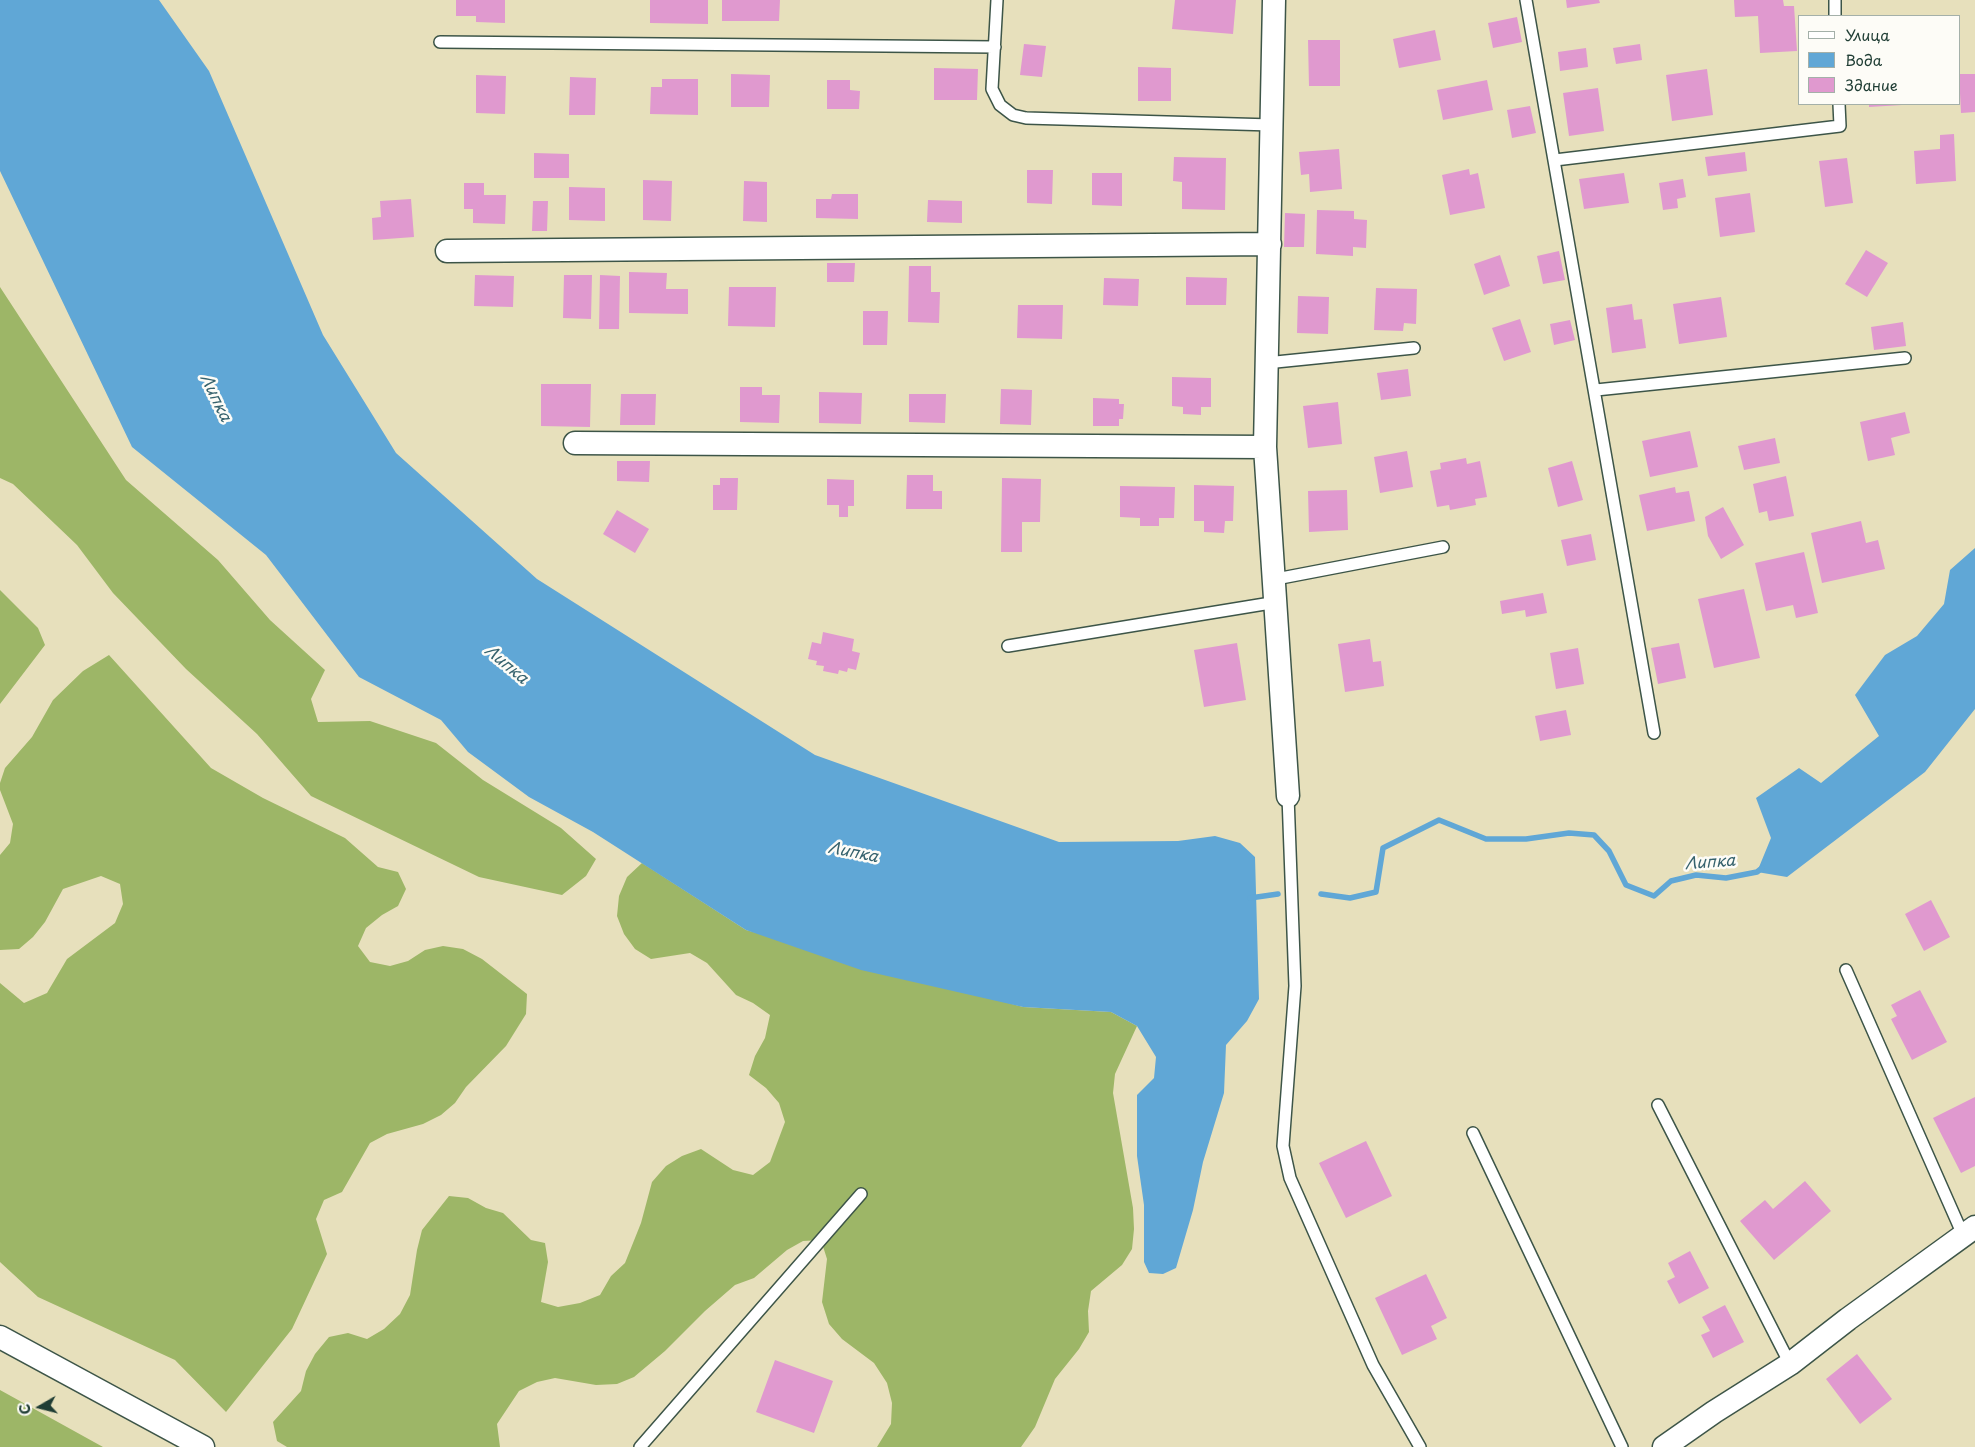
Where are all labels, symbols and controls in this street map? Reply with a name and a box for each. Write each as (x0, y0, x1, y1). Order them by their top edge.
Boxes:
legend (1798, 15, 1960, 105)
text: Улица (1845, 23, 1890, 46)
text: Вода (1845, 48, 1882, 71)
text: Здание (1845, 73, 1898, 96)
water label: Липка (195, 371, 235, 425)
water label: Липка (480, 641, 532, 689)
water label: Липка (826, 839, 880, 867)
water label: Липка (1684, 852, 1736, 874)
north arrow (15, 1382, 65, 1432)
text: С (14, 1402, 36, 1416)

